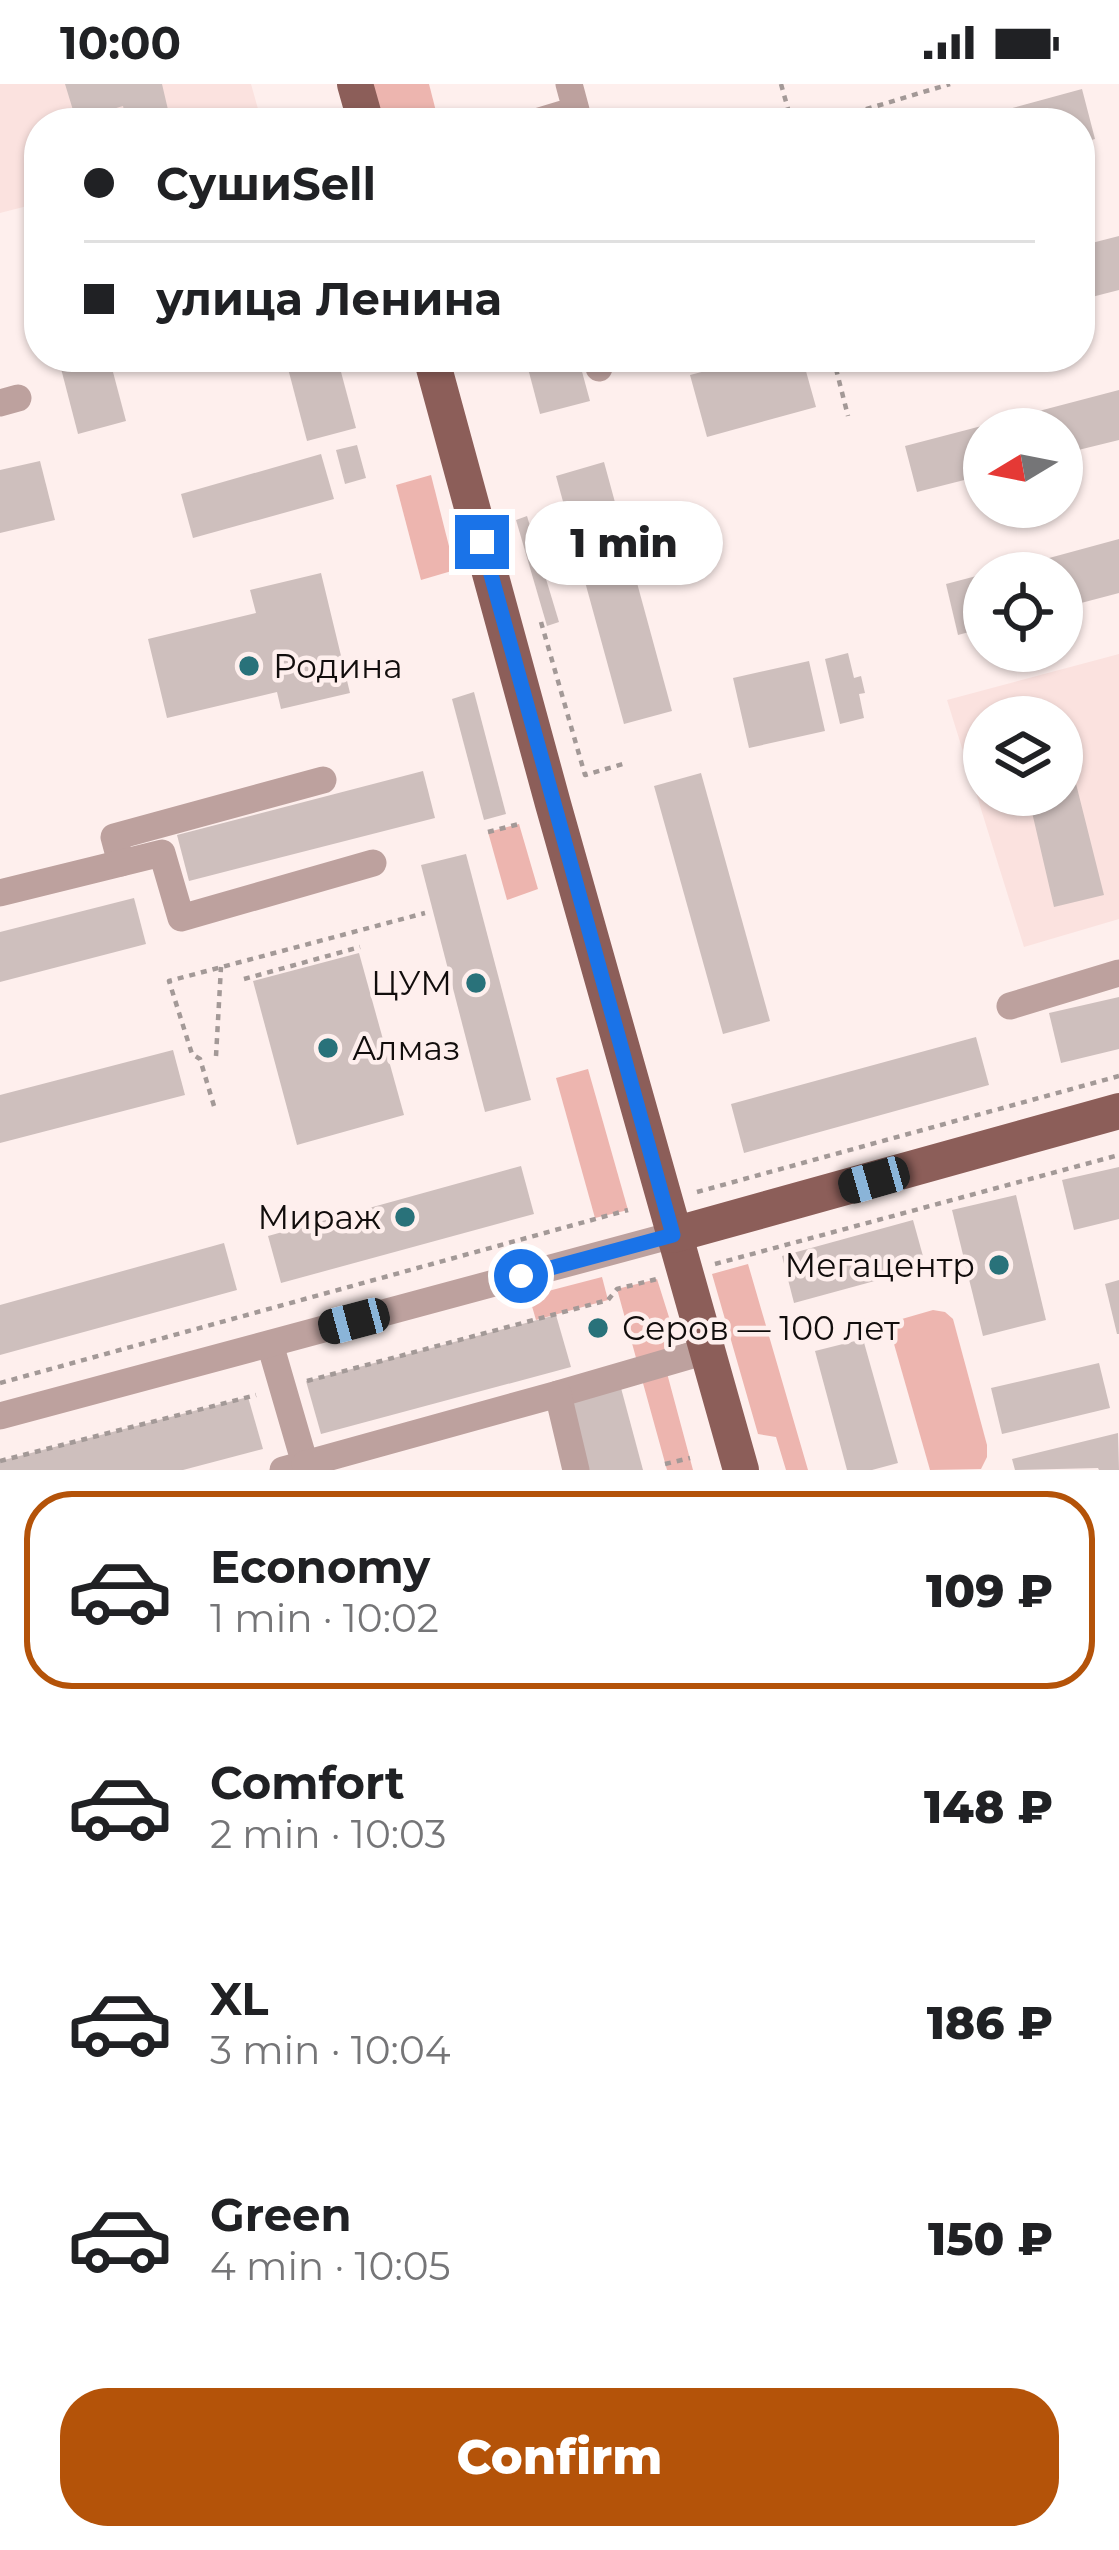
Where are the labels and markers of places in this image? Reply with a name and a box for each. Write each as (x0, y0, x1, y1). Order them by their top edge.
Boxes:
place label: Родина (273, 646, 403, 686)
marker: Родина (236, 653, 262, 679)
place label: ЦУМ (371, 963, 452, 1003)
marker: ЦУМ (463, 970, 489, 996)
place label: Алмаз (352, 1028, 460, 1068)
marker: Алмаз (315, 1035, 341, 1061)
place label: Мираж (257, 1197, 381, 1237)
marker: Мираж (392, 1204, 418, 1230)
place label: Мегацентр (784, 1245, 975, 1285)
marker: Мегацентр (986, 1252, 1012, 1278)
place label: Серов — 100 лет (622, 1308, 900, 1348)
marker: Серов — 100 лет (585, 1315, 611, 1341)

